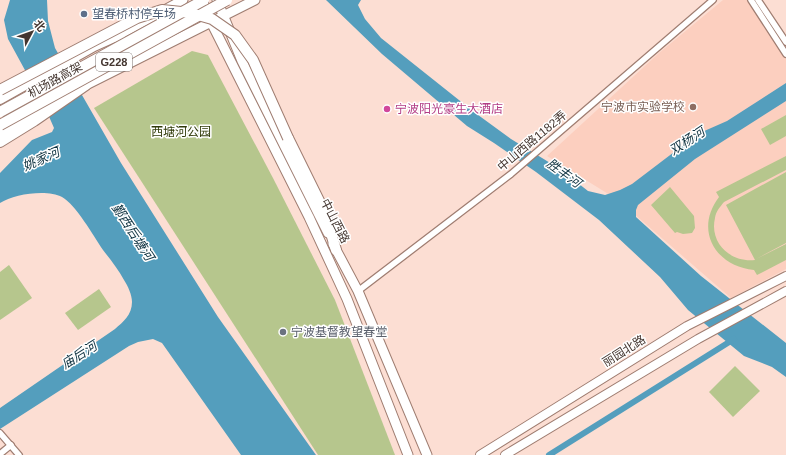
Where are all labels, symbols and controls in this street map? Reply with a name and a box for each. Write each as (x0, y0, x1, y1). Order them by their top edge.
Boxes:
place label: 望春桥村停车场 (92, 7, 176, 21)
marker: 望春桥村停车场 (79, 9, 89, 19)
north arrow (12, 12, 52, 52)
text: 北 (31, 17, 48, 34)
road number: G228 (96, 53, 132, 71)
street label: 机场路高架 (25, 59, 85, 101)
place label: 宁波市实验学校 (601, 100, 685, 114)
place label: 宁波阳光豪生大酒店 (395, 102, 503, 116)
marker: 宁波市实验学校 (688, 102, 698, 112)
marker: 宁波阳光豪生大酒店 (382, 104, 392, 114)
street label: 中山西路1182弄 (495, 108, 569, 174)
water label: 双杨河 (667, 122, 710, 158)
park label: 西塘河公园 (151, 125, 211, 139)
water label: 姚家河 (20, 143, 65, 174)
water label: 胜丰河 (544, 155, 587, 192)
street label: 中山西路 (318, 196, 352, 246)
water label: 鄞西后塘河 (109, 201, 159, 266)
place label: 宁波基督教望春堂 (291, 325, 387, 339)
marker: 宁波基督教望春堂 (278, 327, 288, 337)
street label: 丽园北路 (600, 332, 648, 370)
water label: 庙后河 (58, 337, 102, 372)

